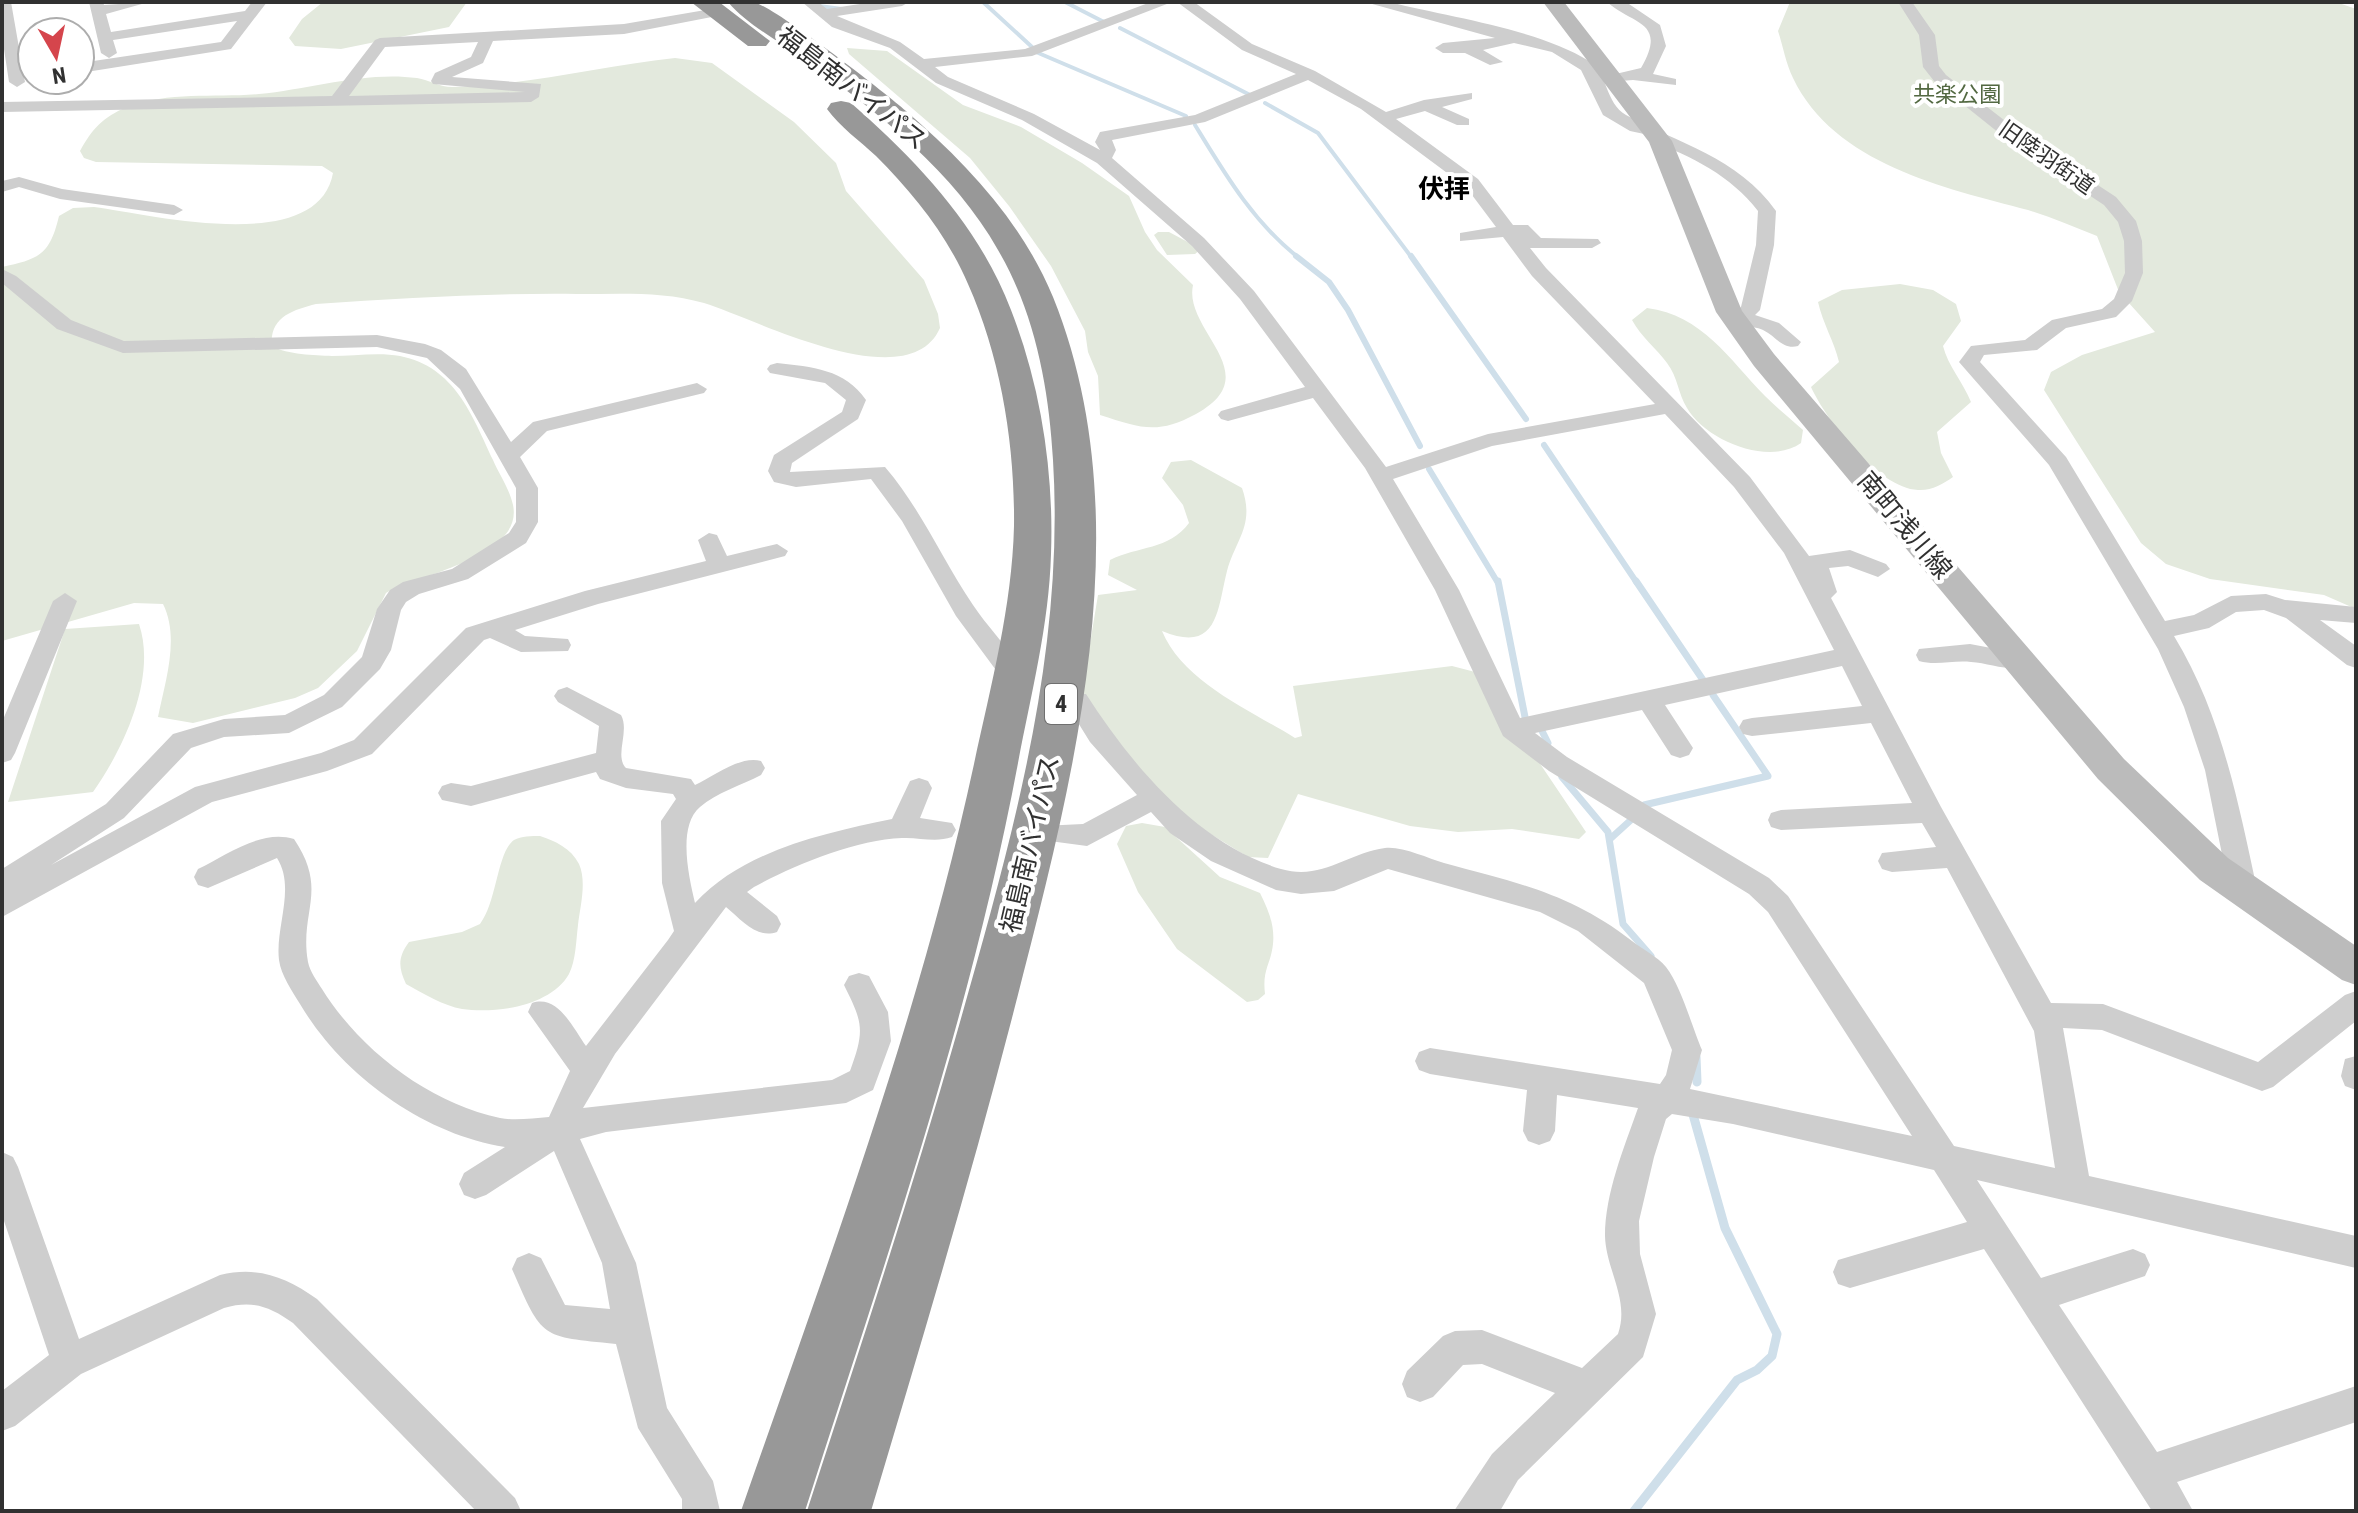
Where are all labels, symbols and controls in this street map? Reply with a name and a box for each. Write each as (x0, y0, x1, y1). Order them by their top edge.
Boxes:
north arrow (16, 16, 96, 96)
street label: 福島南バイパス (771, 20, 933, 156)
text: N (50, 62, 68, 89)
park label: 共楽公園 (1913, 82, 2001, 107)
street label: 旧陸羽街道 (1994, 116, 2099, 199)
district label: 伏拝 (1418, 174, 1470, 204)
street label: 南町浅川線 (1852, 466, 1958, 584)
road number: 4 (1045, 684, 1077, 724)
street label: 福島南バイパス (995, 752, 1065, 936)

